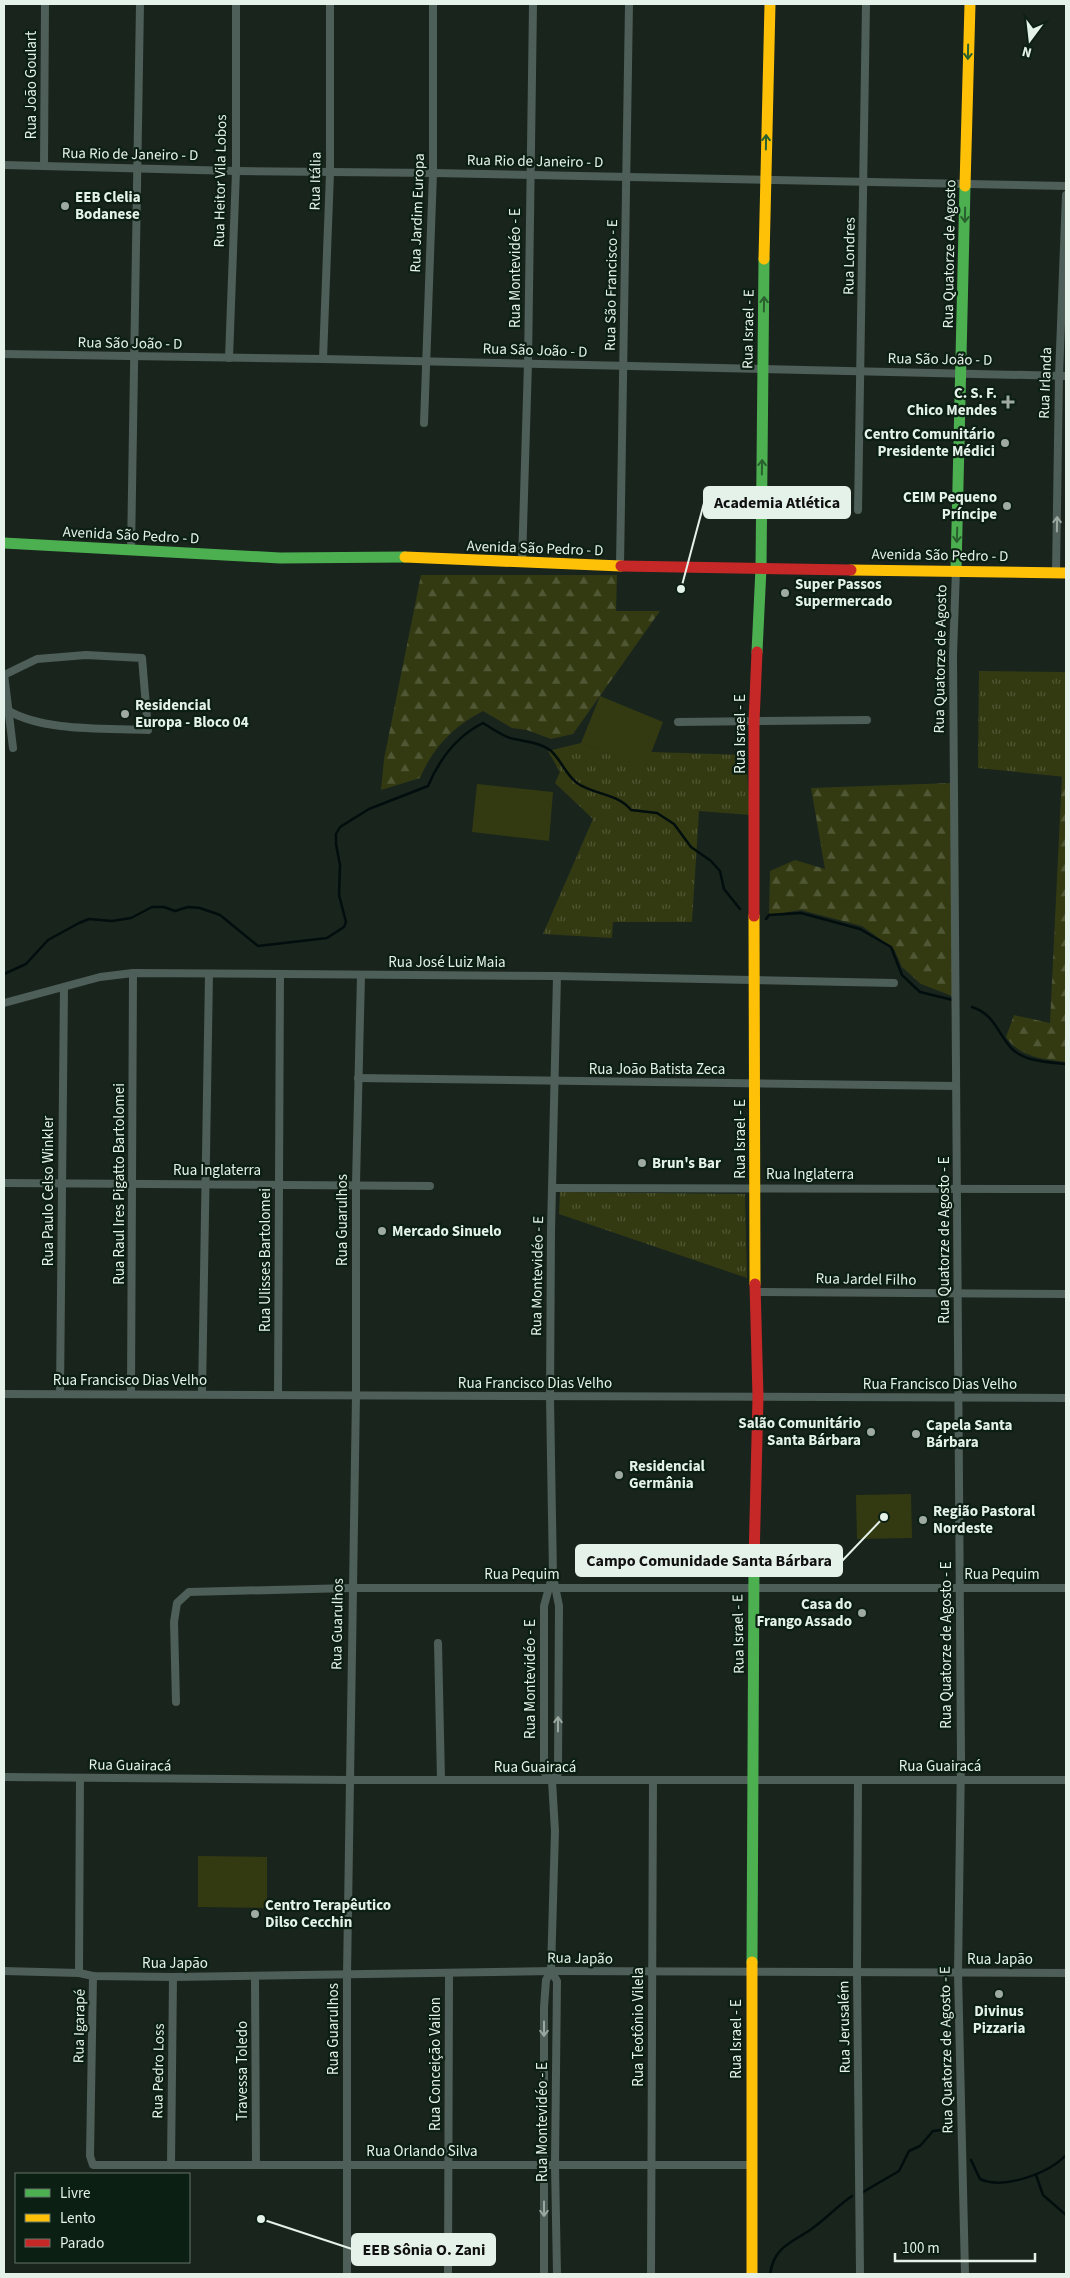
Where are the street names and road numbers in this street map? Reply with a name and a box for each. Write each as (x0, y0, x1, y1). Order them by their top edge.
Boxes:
street label: Rua João Goulart (21, 31, 42, 139)
street label: Rua Heitor Vila Lobos (209, 114, 232, 248)
street label: Rua Rio de Janeiro - D (62, 143, 198, 166)
street label: Rua Rio de Janeiro - D (467, 150, 603, 173)
street label: Rua Itália (304, 152, 327, 210)
street label: Rua Jardim Europa (405, 153, 430, 273)
street label: Rua Quatorze de Agosto (938, 179, 961, 329)
street label: Rua Montevidéo - E (505, 208, 526, 328)
street label: Rua Londres (838, 217, 861, 295)
street label: Rua São Francisco - E (600, 219, 623, 351)
street label: Rua Israel - E (737, 289, 760, 369)
street label: Rua São João - D (77, 332, 182, 355)
street label: Rua São João - D (482, 338, 588, 363)
street label: Rua Irlanda (1034, 347, 1057, 419)
street label: Rua São João - D (887, 348, 992, 371)
street label: Avenida São Pedro - D (62, 521, 200, 550)
street label: Avenida São Pedro - D (466, 536, 604, 561)
street label: Avenida São Pedro - D (871, 544, 1009, 567)
street label: Rua Quatorze de Agosto (929, 584, 952, 734)
street label: Rua Israel - E (730, 694, 751, 774)
street label: Rua José Luiz Maia (388, 952, 506, 973)
street label: Rua João Batista Zeca (589, 1059, 725, 1080)
street label: Rua Raul Ires Pigatto Bartolomei (109, 1083, 130, 1285)
street label: Rua Israel - E (730, 1099, 751, 1179)
street label: Rua Paulo Celso Winkler (38, 1115, 59, 1266)
street label: Rua Quatorze de Agosto - E (934, 1156, 955, 1324)
street label: Rua Inglaterra (173, 1160, 261, 1181)
street label: Rua Inglaterra (766, 1164, 854, 1185)
street label: Rua Guarulhos (332, 1174, 353, 1266)
street label: Rua Ulisses Bartolomei (255, 1188, 276, 1332)
street label: Rua Montevidéo - E (526, 1216, 549, 1336)
street label: Rua Jardel Filho (815, 1268, 917, 1291)
street label: Rua Francisco Dias Velho (53, 1370, 207, 1391)
street label: Rua Francisco Dias Velho (458, 1373, 612, 1394)
street label: Rua Francisco Dias Velho (863, 1374, 1017, 1395)
street label: Rua Quatorze de Agosto - E (936, 1561, 957, 1729)
street label: Rua Pequim (484, 1564, 560, 1585)
street label: Rua Pequim (964, 1564, 1040, 1585)
street label: Rua Guarulhos (326, 1578, 349, 1670)
street label: Rua Israel - E (727, 1594, 750, 1674)
street label: Rua Montevidéo - E (520, 1619, 541, 1739)
street label: Rua Guairacá (89, 1754, 171, 1777)
street label: Rua Guairacá (899, 1756, 981, 1777)
street label: Rua Guairacá (494, 1757, 576, 1778)
street label: Rua Japão (547, 1947, 613, 1970)
street label: Rua Japão (967, 1949, 1033, 1970)
street label: Rua Japão (142, 1953, 208, 1974)
street label: Rua Quatorze de Agosto - E (935, 1966, 958, 2134)
street label: Rua Teotônio Vilela (628, 1967, 649, 2087)
street label: Rua Jerusalém (833, 1980, 856, 2074)
street label: Rua Guarulhos (323, 1983, 344, 2075)
street label: Rua Igarapé (68, 1989, 91, 2063)
street label: Rua Conceição Vailon (425, 1997, 446, 2131)
street label: Rua Israel - E (726, 1999, 747, 2079)
street label: Travessa Toledo (232, 2021, 253, 2121)
street label: Rua Pedro Loss (147, 2023, 170, 2119)
street label: Rua Montevidéo - E (532, 2062, 553, 2182)
street label: Rua Orlando Silva (366, 2141, 478, 2162)

